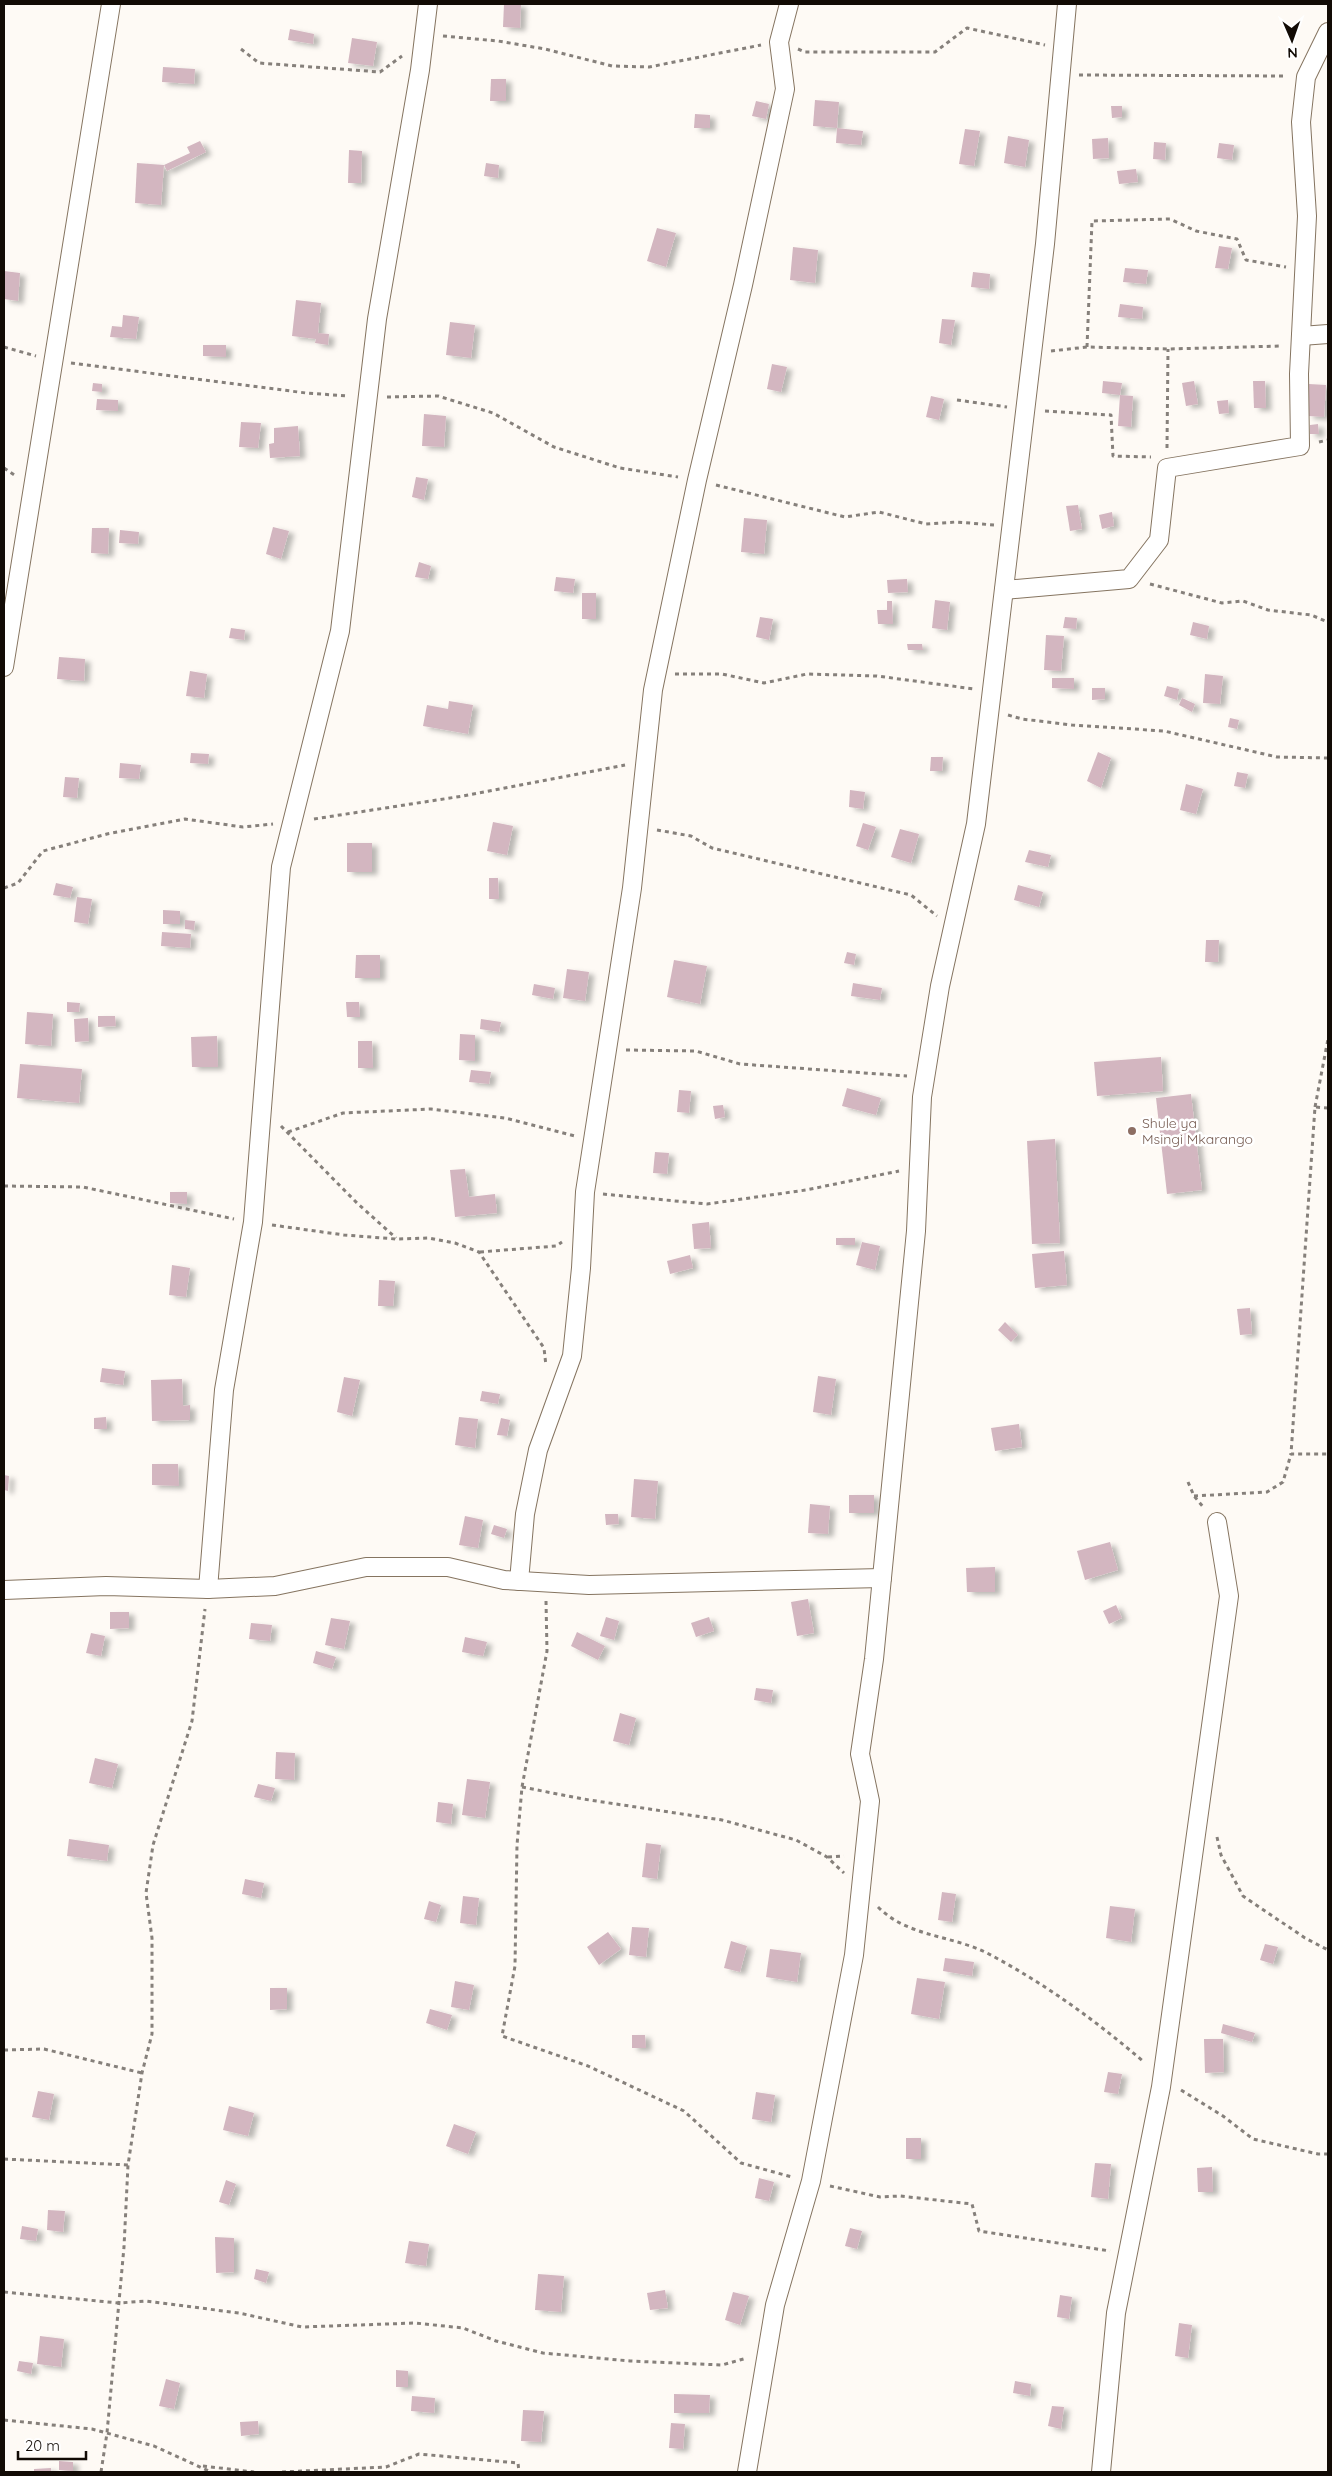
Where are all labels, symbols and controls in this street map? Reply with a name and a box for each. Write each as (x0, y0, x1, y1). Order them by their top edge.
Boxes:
north arrow (1267, 15, 1317, 65)
text: N (1287, 44, 1298, 62)
place label: Shule ya Msingi Mkarango (1142, 1114, 1253, 1148)
marker: Shule ya Msingi Mkarango (1126, 1125, 1138, 1137)
scale bar (18, 2428, 85, 2460)
text: 20 m (25, 2436, 60, 2455)

